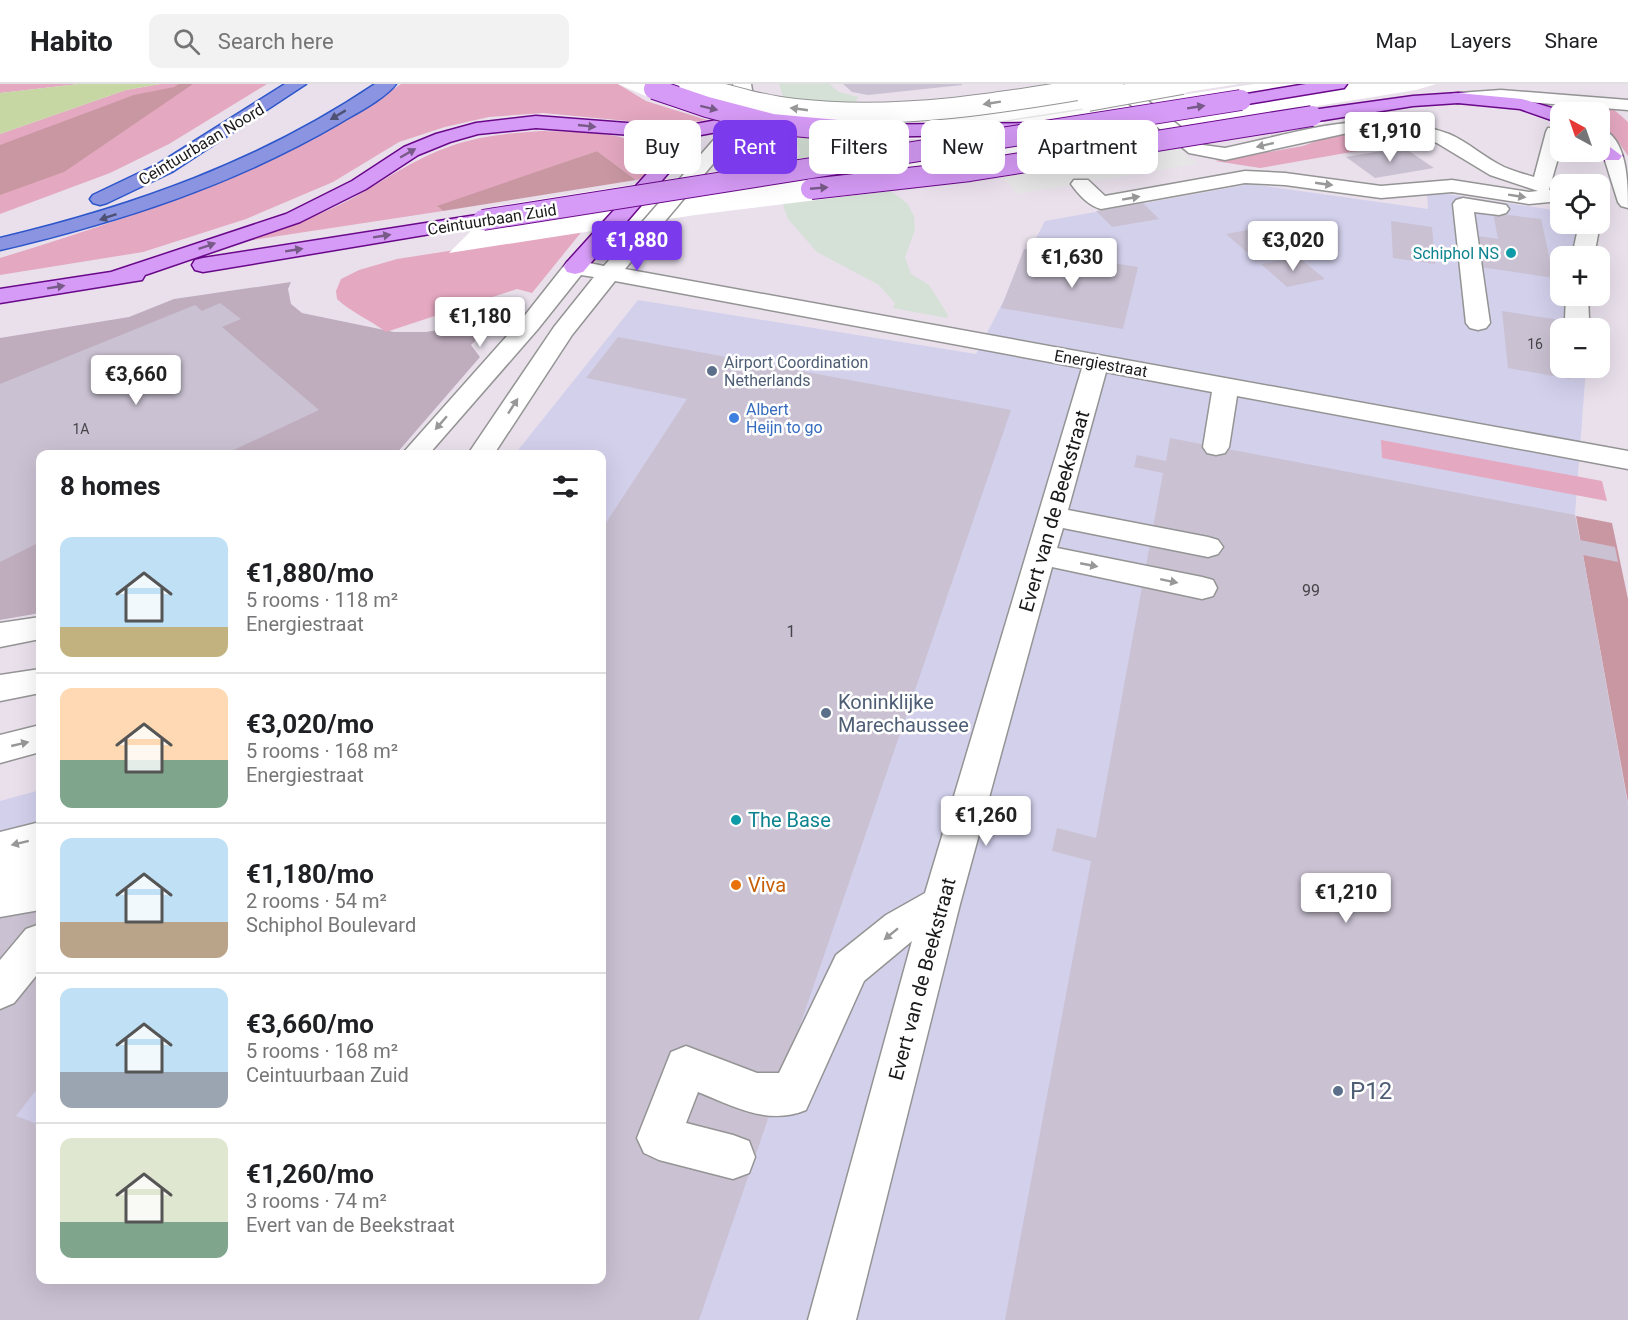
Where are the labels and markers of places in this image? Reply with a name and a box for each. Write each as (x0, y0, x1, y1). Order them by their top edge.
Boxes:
pin: €1,910 (1341, 112, 1439, 163)
pin: €1,880 (588, 221, 686, 272)
pin: €3,020 (1244, 221, 1342, 272)
pin: €1,630 (1023, 238, 1121, 289)
place label: Schiphol NS (1413, 244, 1499, 263)
marker: Schiphol NS (1504, 246, 1518, 260)
pin: €1,180 (431, 297, 529, 348)
place label: Airport Coordination Netherlands (724, 353, 868, 390)
pin: €3,660 (87, 355, 185, 406)
marker: Airport Coordination Netherlands (705, 364, 719, 378)
place label: Albert Heijn to go (746, 400, 823, 437)
marker: Albert Heijn to go (727, 411, 741, 425)
place label: Koninklijke Marechaussee (838, 690, 969, 737)
marker: Koninklijke Marechaussee (819, 706, 833, 720)
pin: €1,260 (937, 796, 1035, 847)
place label: The Base (748, 808, 831, 832)
marker: The Base (729, 813, 743, 827)
place label: Viva (748, 873, 786, 897)
pin: €1,210 (1297, 873, 1395, 924)
marker: Viva (729, 878, 743, 892)
place label: P12 (1350, 1077, 1392, 1105)
marker: P12 (1331, 1084, 1345, 1098)

